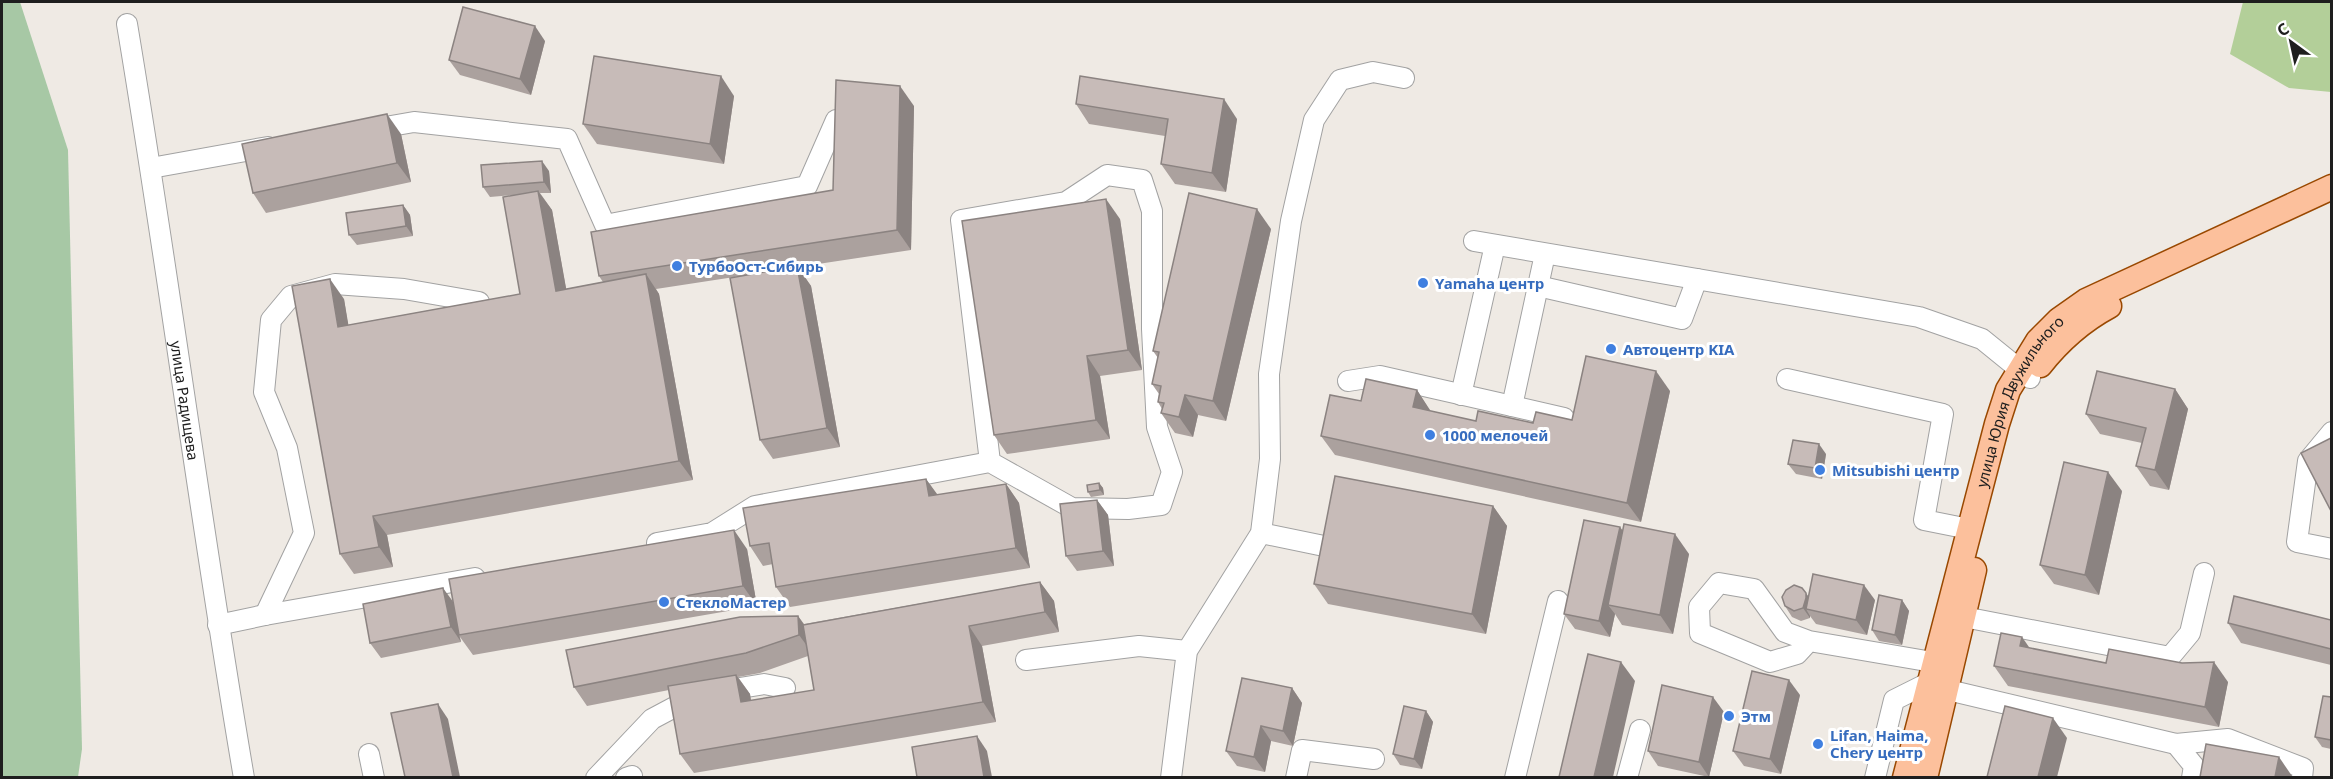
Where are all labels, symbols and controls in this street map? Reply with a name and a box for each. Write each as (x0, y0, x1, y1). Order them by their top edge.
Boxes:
north arrow (2261, 12, 2321, 72)
text: С (2273, 17, 2293, 41)
place label: ТурбоОст-Сибирь (689, 256, 824, 276)
marker: ТурбоОст-Сибирь (670, 259, 684, 273)
place label: Yamaha центр (1435, 273, 1544, 293)
marker: Yamaha центр (1416, 276, 1430, 290)
street label: улица Юрия Двужильного (1971, 311, 2068, 489)
street label: улица Радищева (166, 339, 204, 462)
place label: Автоцентр KIA (1623, 339, 1735, 359)
marker: Автоцентр KIA (1604, 342, 1618, 356)
place label: 1000 мелочей (1442, 425, 1548, 445)
marker: 1000 мелочей (1423, 428, 1437, 442)
place label: Mitsubishi центр (1832, 460, 1960, 480)
marker: Mitsubishi центр (1813, 463, 1827, 477)
place label: СтеклоМастер (676, 592, 786, 612)
marker: СтеклоМастер (657, 595, 671, 609)
place label: Этм (1741, 706, 1771, 726)
marker: Этм (1722, 709, 1736, 723)
place label: Lifan, Haima, Chery центр (1830, 725, 1928, 762)
marker: Lifan, Haima, Chery центр (1811, 737, 1825, 751)

